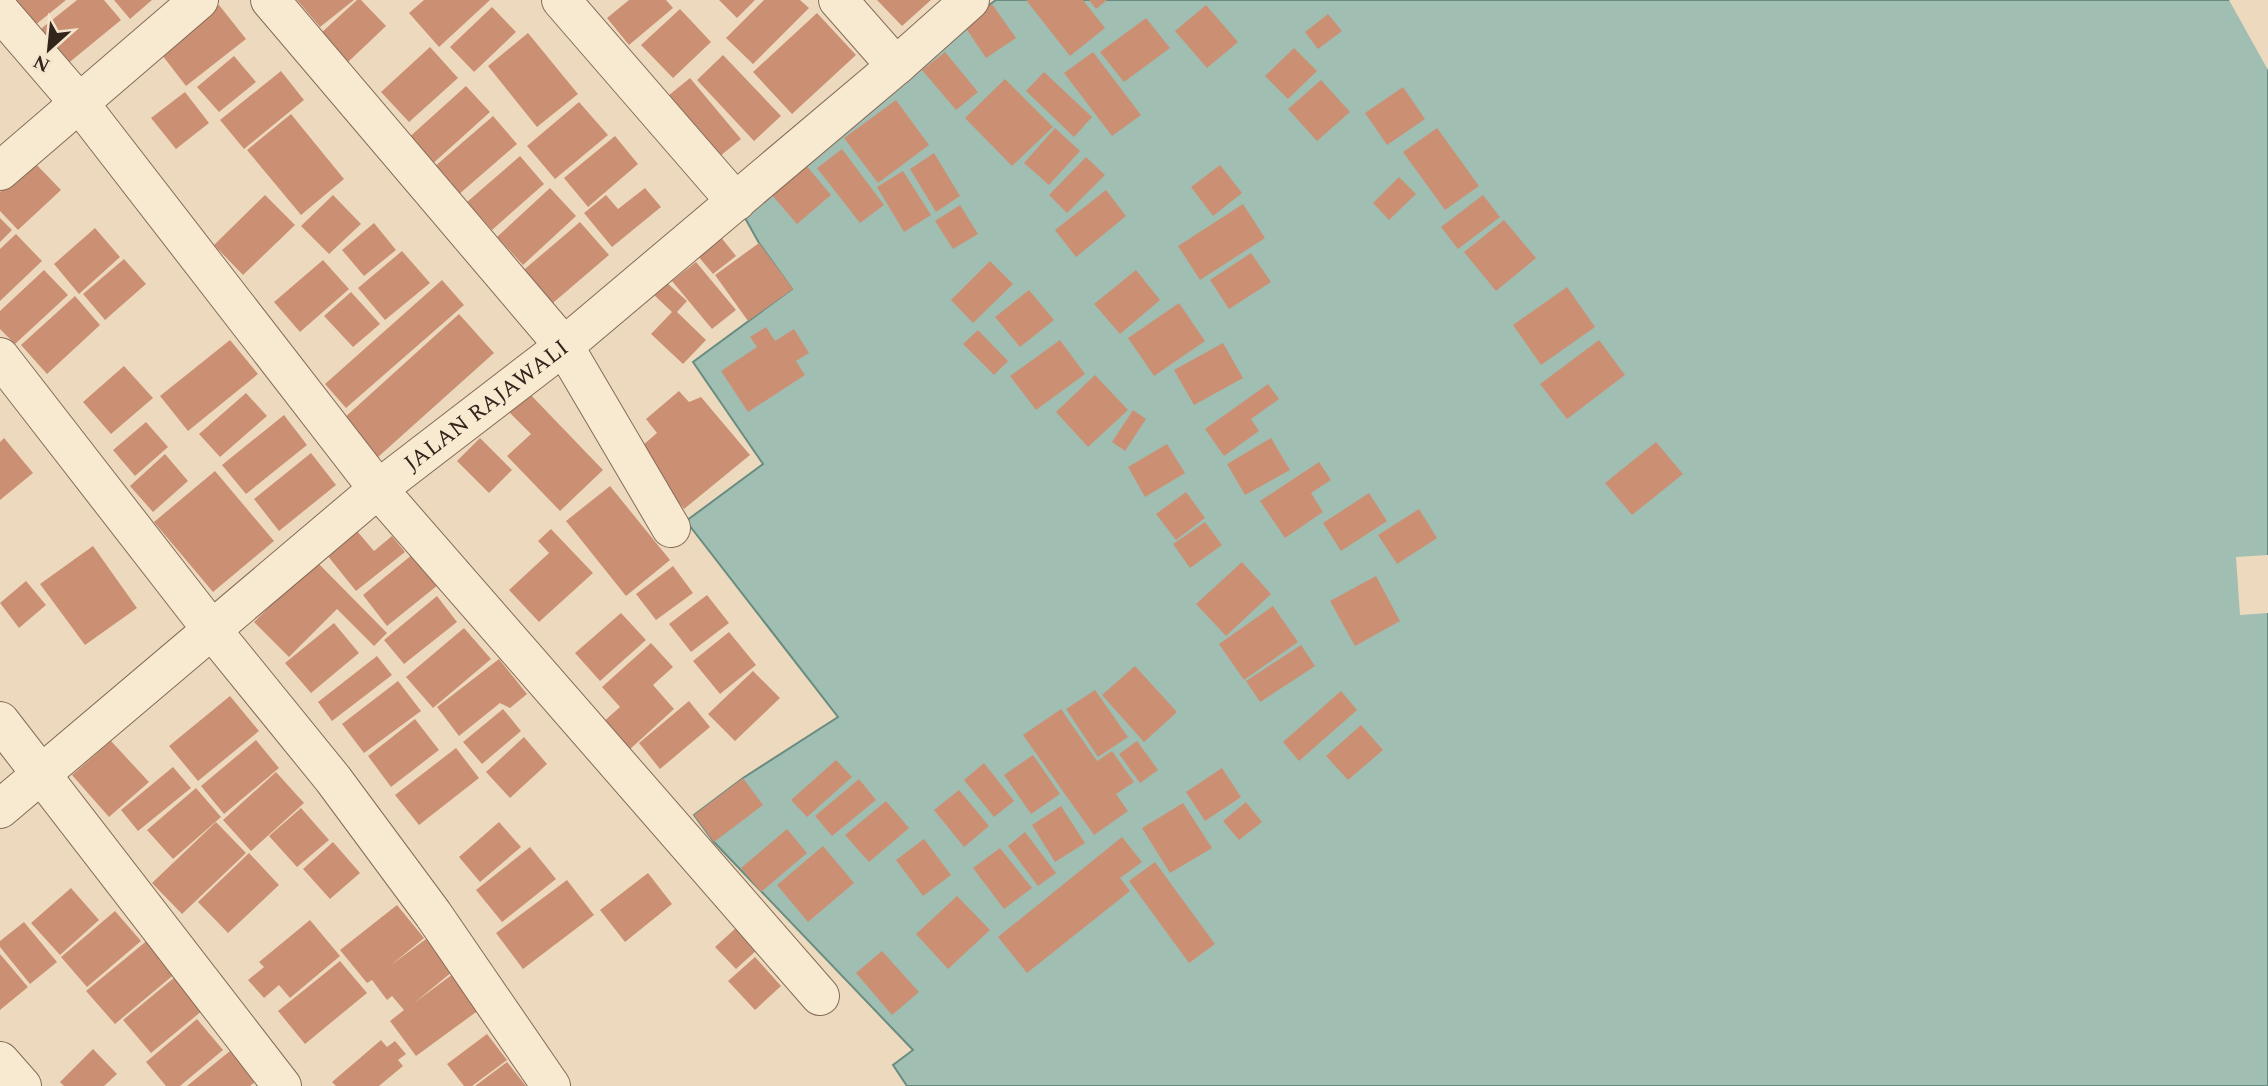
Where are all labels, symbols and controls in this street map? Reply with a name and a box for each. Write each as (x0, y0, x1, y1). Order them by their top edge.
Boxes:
north arrow (14, 14, 84, 84)
text: N (28, 46, 55, 79)
street label: JALAN RAJAWALI (397, 331, 576, 480)

